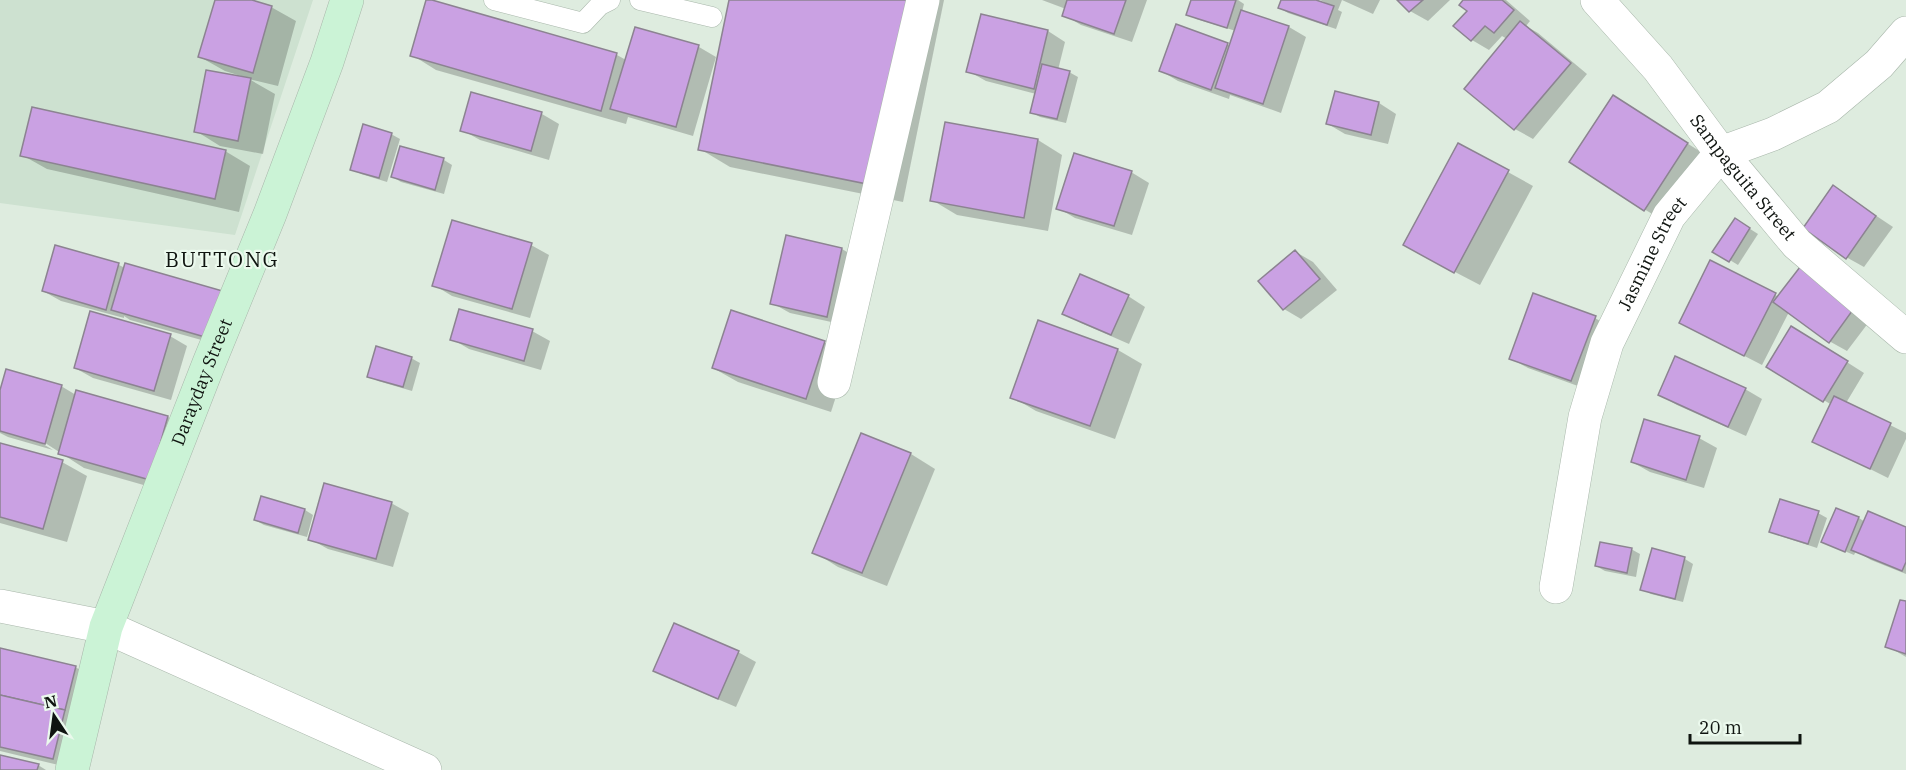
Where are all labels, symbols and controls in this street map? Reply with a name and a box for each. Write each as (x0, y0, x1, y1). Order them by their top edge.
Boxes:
street label: Sampaguita Street (1685, 110, 1801, 245)
street label: Jasmine Street (1613, 192, 1691, 314)
district label: BUTTONG (165, 245, 279, 273)
street label: Darayday Street (166, 315, 237, 449)
north arrow (24, 686, 84, 746)
text: N (42, 690, 59, 713)
scale bar (1690, 707, 1800, 745)
text: 20 m (1699, 716, 1742, 739)

